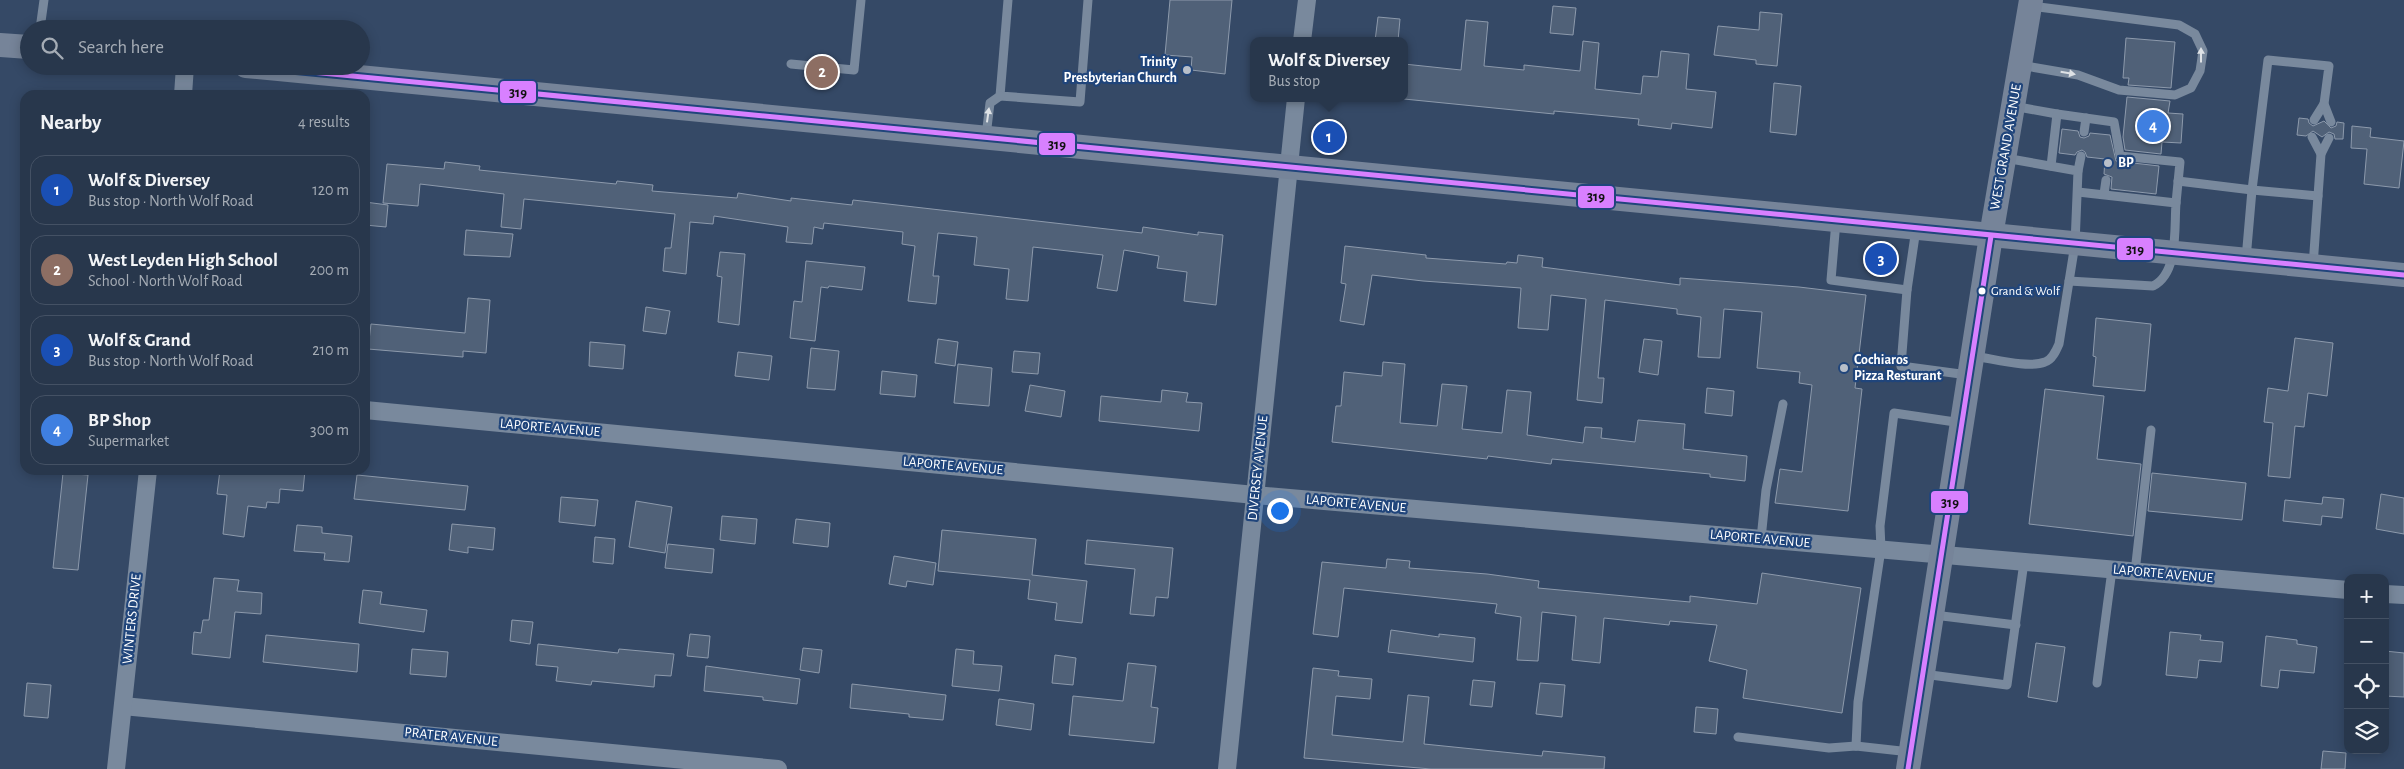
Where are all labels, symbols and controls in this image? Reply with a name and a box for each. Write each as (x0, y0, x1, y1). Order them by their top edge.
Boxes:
search box (20, 20, 370, 75)
icon: search (38, 34, 66, 62)
popup (1250, 37, 1408, 102)
text: Search here (78, 38, 164, 57)
one-way arrow (2197, 47, 2205, 63)
text: Wolf & Diversey (1268, 51, 1390, 70)
pin: 2 (806, 53, 838, 91)
place label: Trinity Presbyterian Church (1064, 55, 1178, 85)
marker: Trinity Presbyterian Church (1181, 64, 1193, 76)
one-way arrow (2060, 70, 2076, 78)
text: Bus stop (1268, 73, 1320, 89)
line badge: 319 (499, 80, 537, 104)
street label: WEST GRAND AVENUE (1988, 83, 2024, 211)
text: 319 (509, 86, 527, 100)
one-way arrow (985, 106, 993, 122)
pin: 4 (2137, 107, 2169, 145)
text: Nearby (40, 112, 101, 133)
text: 4 results (298, 114, 350, 130)
pin: 1 (1313, 118, 1345, 156)
line badge: 319 (1038, 132, 1076, 156)
text: 319 (1048, 138, 1066, 152)
place label: BP (2118, 156, 2134, 170)
marker: BP (2102, 157, 2114, 169)
text: Wolf & Diversey (88, 171, 210, 190)
text: 1 (54, 182, 60, 198)
text: 120 m (312, 182, 349, 198)
line badge: 319 (1577, 185, 1615, 209)
text: 319 (1587, 190, 1605, 204)
text: Bus stop · North Wolf Road (88, 193, 253, 209)
line badge: 319 (2116, 237, 2154, 261)
pin: 3 (1865, 240, 1897, 278)
text: 319 (2126, 243, 2144, 257)
text: West Leyden High School (88, 251, 278, 270)
text: 2 (53, 262, 61, 278)
text: 200 m (309, 262, 349, 278)
text: School · North Wolf Road (88, 273, 243, 289)
place label: Grand & Wolf (1991, 285, 2061, 298)
marker: Grand & Wolf (1977, 286, 1987, 296)
text: Wolf & Grand (88, 331, 191, 350)
text: 3 (54, 342, 60, 358)
text: 210 m (312, 342, 349, 358)
text: Bus stop · North Wolf Road (88, 353, 253, 369)
place label: Cochiaros Pizza Resturant (1854, 353, 1942, 383)
marker: Cochiaros Pizza Resturant (1838, 362, 1850, 374)
text: BP Shop (88, 411, 151, 430)
street label: DIVERSEY AVENUE (1246, 415, 1271, 521)
street label: LAPORTE AVENUE (499, 417, 601, 439)
text: 4 (53, 422, 61, 438)
text: 300 m (310, 422, 349, 438)
text: Supermarket (88, 433, 169, 449)
street label: LAPORTE AVENUE (902, 455, 1004, 477)
line badge: 319 (1930, 490, 1969, 514)
street label: LAPORTE AVENUE (1305, 493, 1407, 515)
text: 319 (1941, 496, 1959, 510)
your location (1267, 498, 1293, 524)
street label: LAPORTE AVENUE (1709, 528, 1811, 550)
street label: LAPORTE AVENUE (2112, 563, 2214, 585)
street label: WINTERS DRIVE (120, 573, 144, 665)
map controls (2344, 574, 2389, 754)
button: + (2344, 574, 2389, 619)
button: − (2344, 619, 2389, 664)
button: locate (2344, 664, 2389, 709)
button: layers (2344, 709, 2389, 754)
street label: PRATER AVENUE (404, 725, 499, 749)

